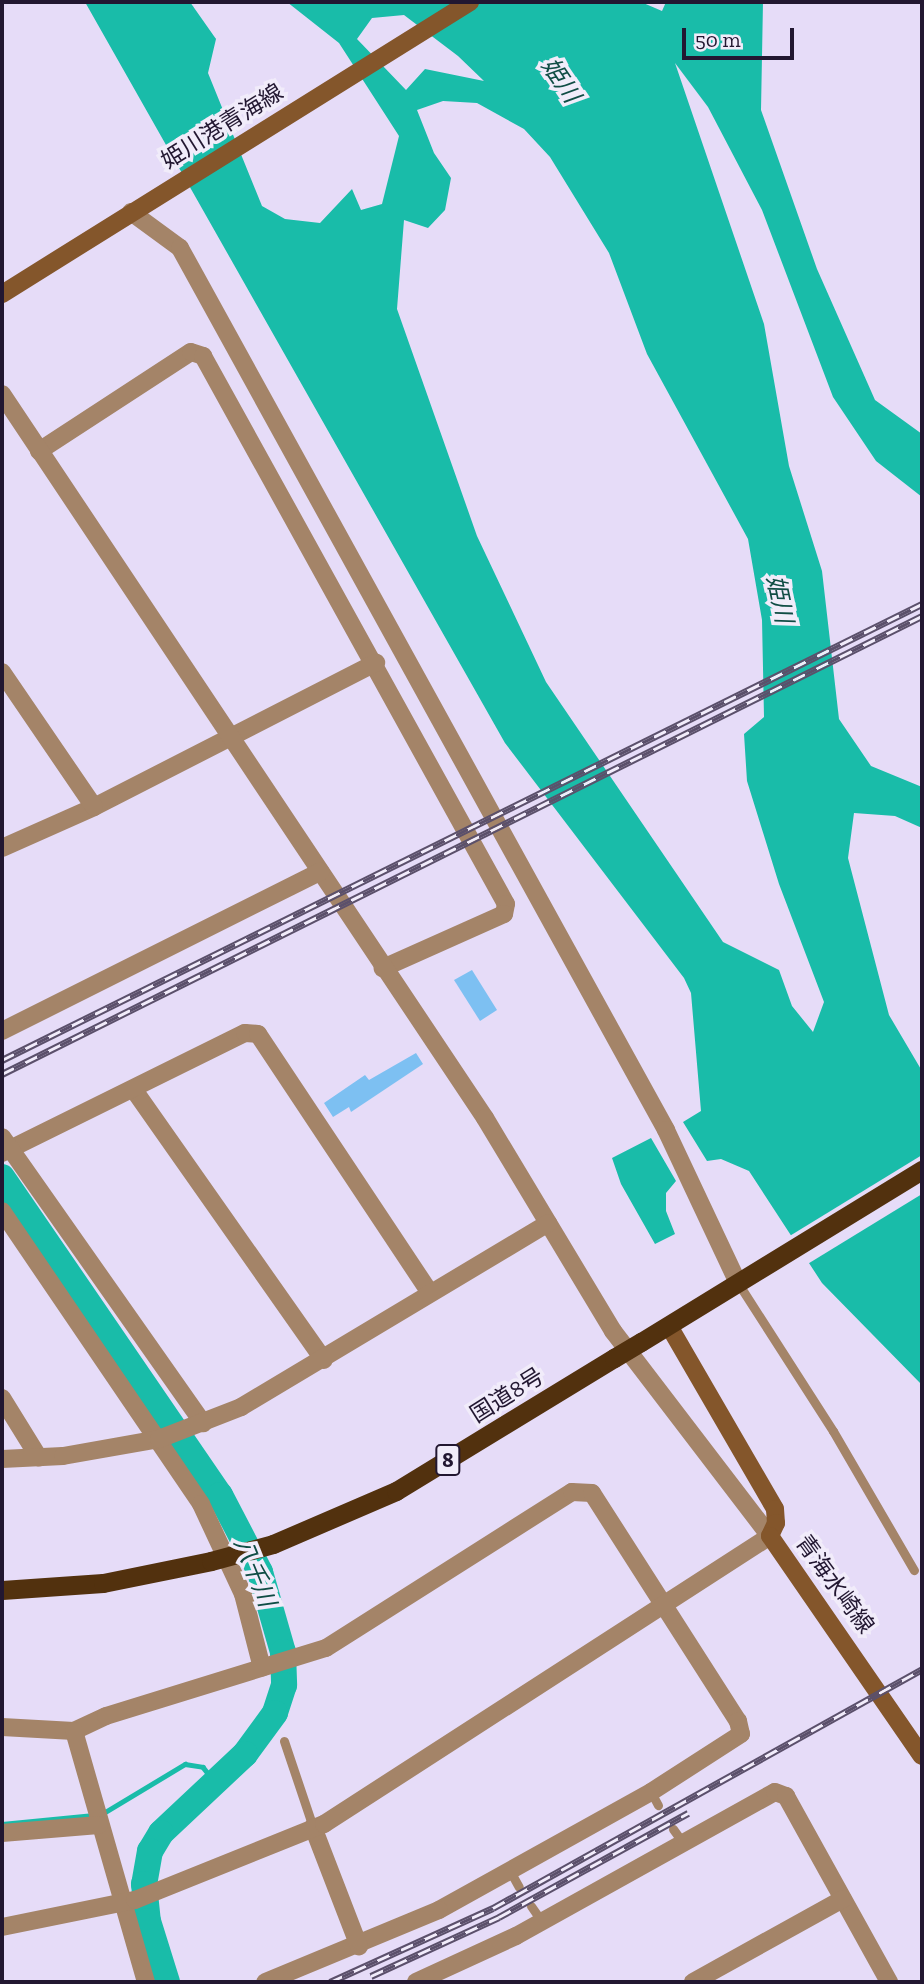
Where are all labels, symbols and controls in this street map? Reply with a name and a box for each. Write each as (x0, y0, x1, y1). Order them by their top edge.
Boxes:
scale bar (686, 14, 798, 58)
text: 50 m (695, 27, 741, 52)
water label: 姫川 (536, 52, 586, 108)
street label: 姫川港青海線 (156, 78, 288, 174)
water label: 姫川 (761, 573, 799, 625)
street label: 国道8号 (465, 1362, 549, 1428)
road number: 8 (434, 1442, 462, 1478)
street label: 青海水崎線 (790, 1529, 880, 1639)
water label: 八千川 (228, 1533, 282, 1611)

